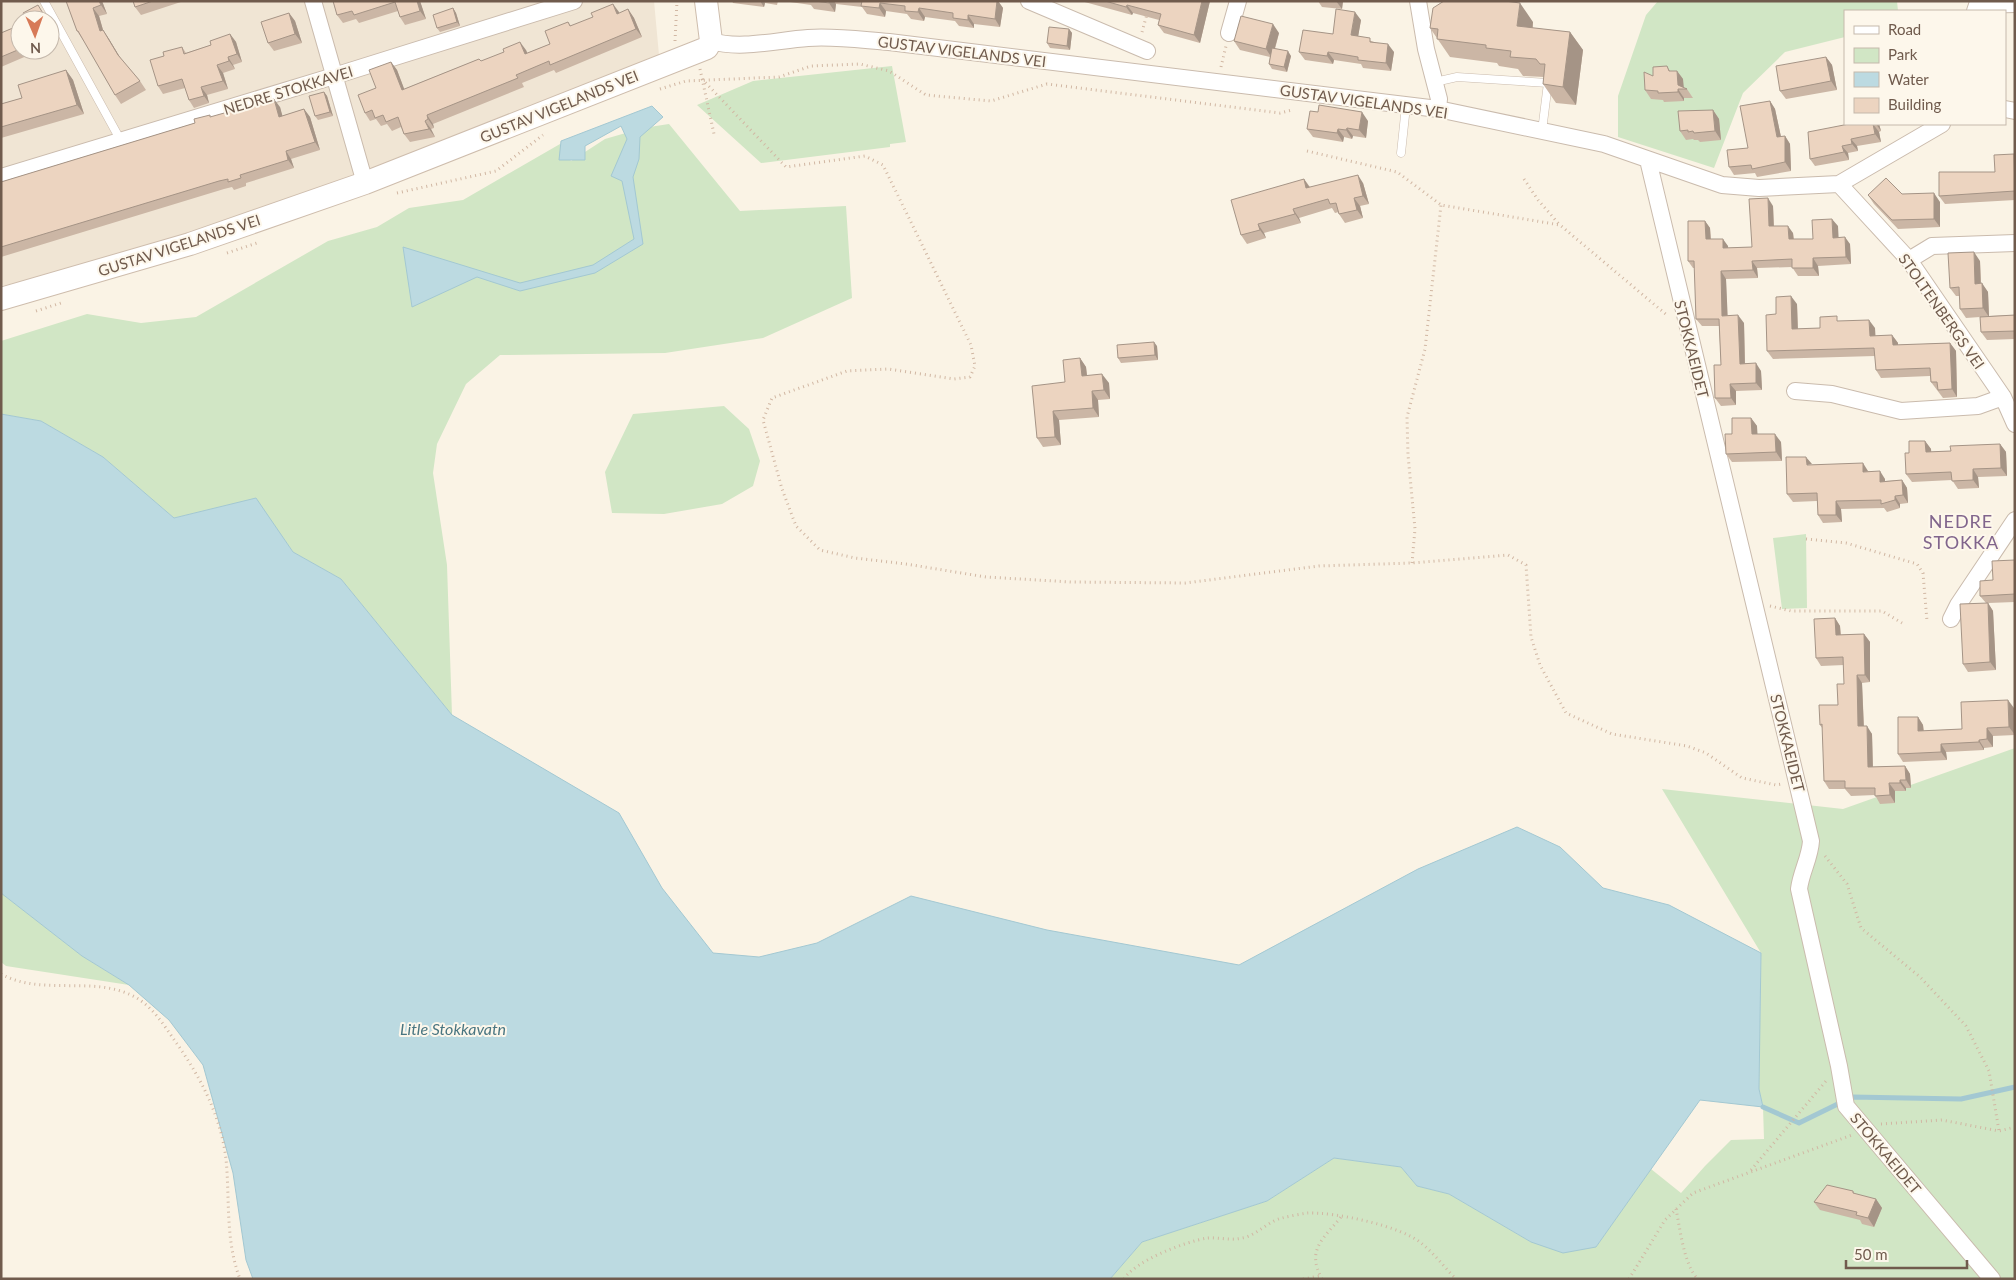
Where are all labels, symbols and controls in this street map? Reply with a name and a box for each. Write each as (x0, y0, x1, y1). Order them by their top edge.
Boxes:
north arrow (10, 10, 60, 60)
legend (1844, 10, 2006, 125)
text: Road (1888, 20, 1921, 38)
street label: GUSTAV VIGELANDS VEI (877, 32, 1047, 70)
text: N (30, 40, 41, 57)
text: Park (1888, 45, 1918, 63)
street label: NEDRE STOKKAVEI (221, 62, 355, 118)
street label: GUSTAV VIGELANDS VEI (477, 66, 641, 146)
text: Water (1888, 70, 1929, 88)
street label: GUSTAV VIGELANDS VEI (1279, 80, 1449, 122)
text: Building (1888, 95, 1941, 113)
street label: GUSTAV VIGELANDS VEI (96, 210, 262, 280)
street label: STOLTENBERGS VEI (1895, 250, 1989, 372)
street label: STOKKAEIDET (1671, 298, 1713, 400)
district label: NEDRE STOKKA (1923, 510, 1999, 553)
street label: STOKKAEIDET (1767, 692, 1809, 794)
water label: Litle Stokkavatn (400, 1019, 506, 1038)
street label: STOKKAEIDET (1847, 1109, 1925, 1197)
scale bar (1846, 1238, 1967, 1270)
text: 50 m (1854, 1245, 1888, 1263)

